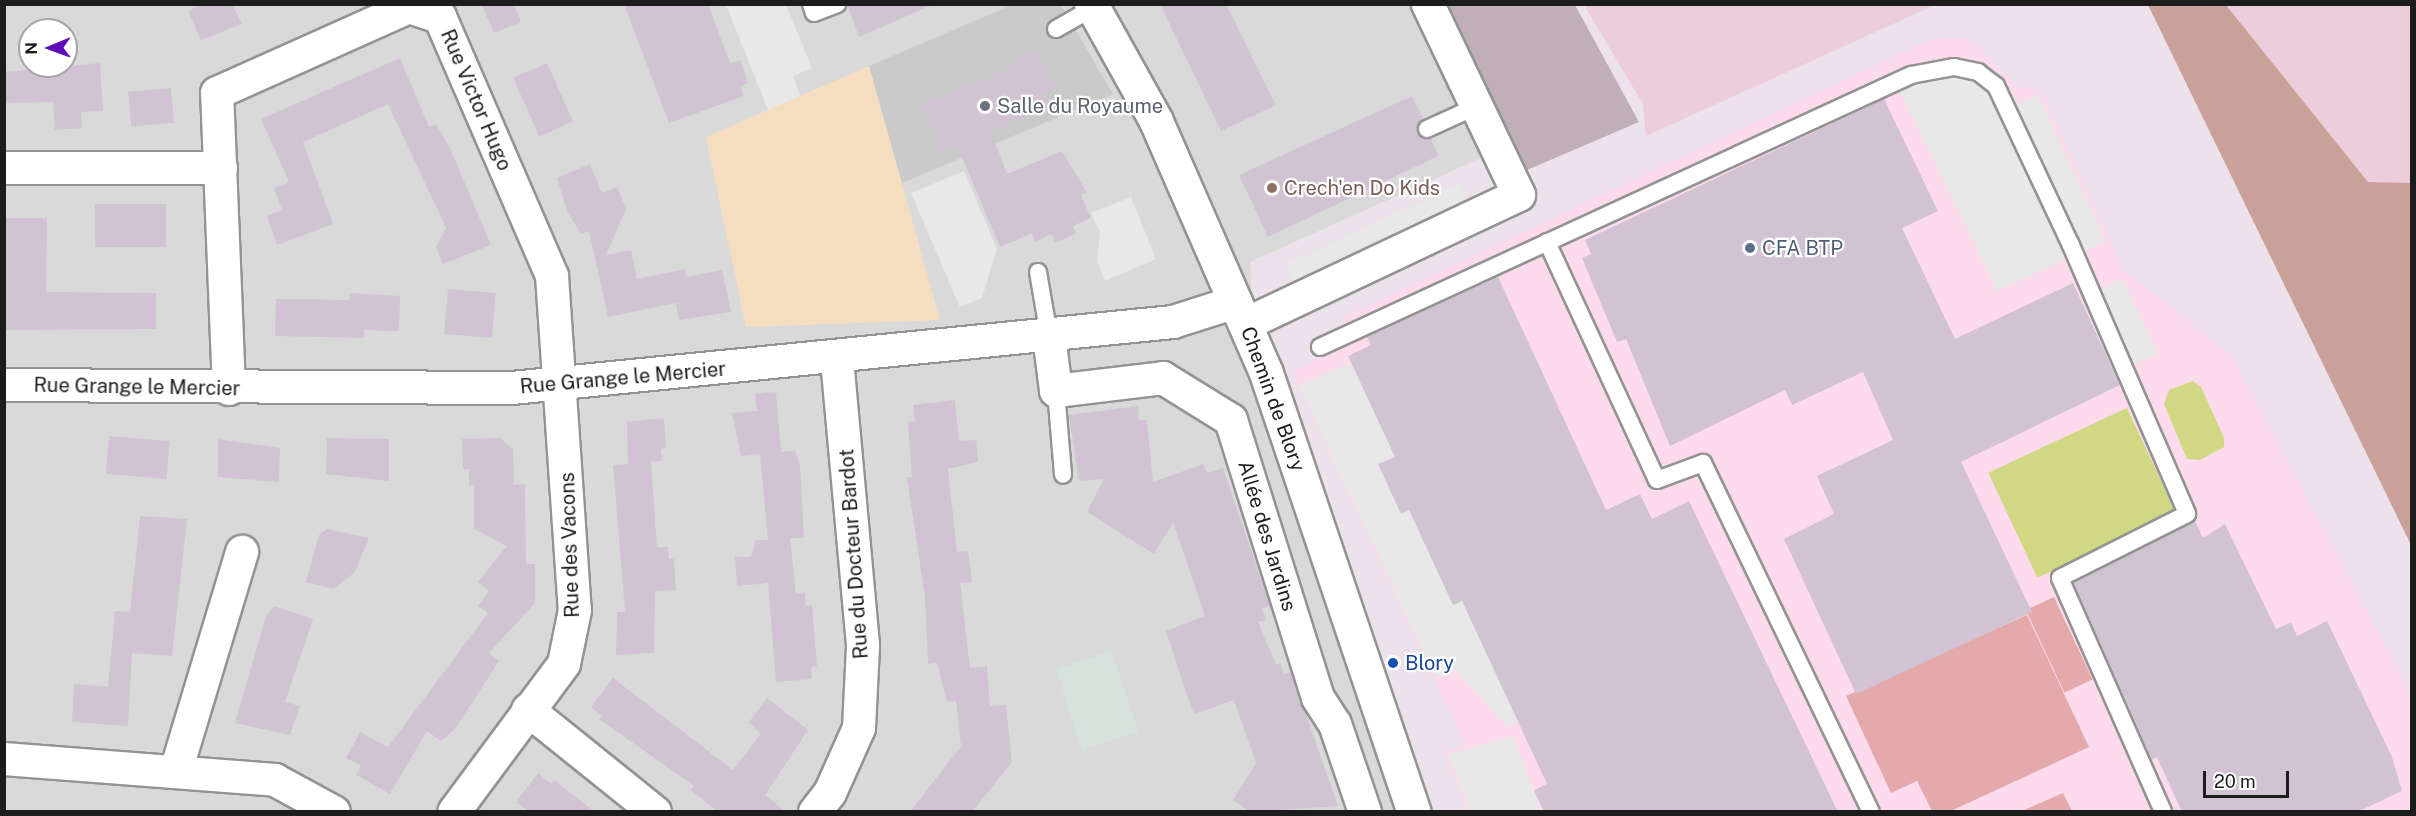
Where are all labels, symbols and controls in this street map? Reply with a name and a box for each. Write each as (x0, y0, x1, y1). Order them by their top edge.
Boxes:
north arrow (18, 18, 78, 78)
street label: Rue Victor Hugo (435, 25, 517, 175)
text: N (22, 42, 41, 55)
place label: Salle du Royaume (997, 94, 1164, 118)
marker: Salle du Royaume (978, 99, 992, 113)
place label: Crech'en Do Kids (1284, 176, 1440, 200)
marker: Crech'en Do Kids (1265, 181, 1279, 195)
place label: CFA BTP (1762, 236, 1843, 260)
marker: CFA BTP (1743, 241, 1757, 255)
street label: Chemin de Blory (1236, 323, 1310, 475)
street label: Rue Grange le Mercier (519, 357, 727, 399)
street label: Rue Grange le Mercier (33, 373, 241, 401)
street label: Rue du Docteur Bardot (835, 448, 873, 660)
street label: Allée des Jardins (1233, 458, 1301, 614)
street label: Rue des Vacons (555, 471, 585, 619)
place label: Blory (1405, 651, 1454, 675)
marker: Blory (1386, 656, 1400, 670)
scale bar (2206, 759, 2292, 797)
text: 20 m (2214, 771, 2256, 792)

